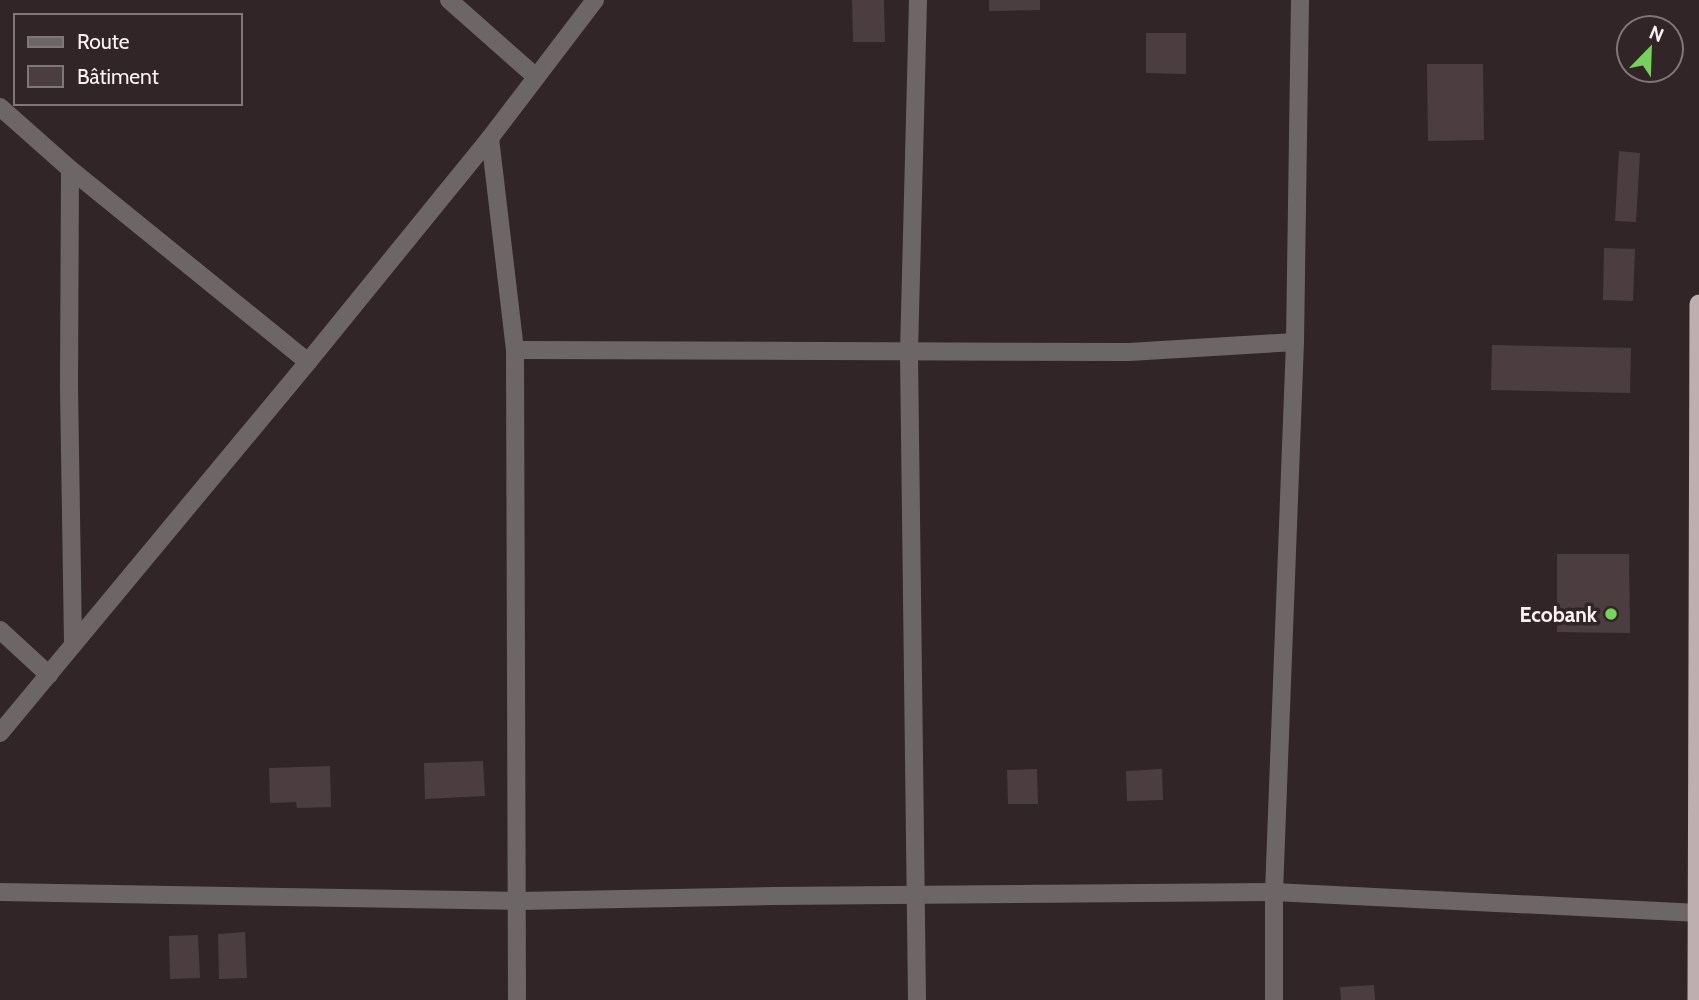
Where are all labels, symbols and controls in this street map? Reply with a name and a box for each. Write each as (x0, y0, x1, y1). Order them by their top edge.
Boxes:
legend (14, 14, 242, 105)
north arrow (1615, 14, 1685, 84)
text: N (1646, 21, 1667, 47)
text: Route (77, 29, 130, 54)
text: Bâtiment (77, 64, 159, 89)
place label: Ecobank (1520, 602, 1598, 627)
marker: Ecobank (1603, 606, 1619, 622)

